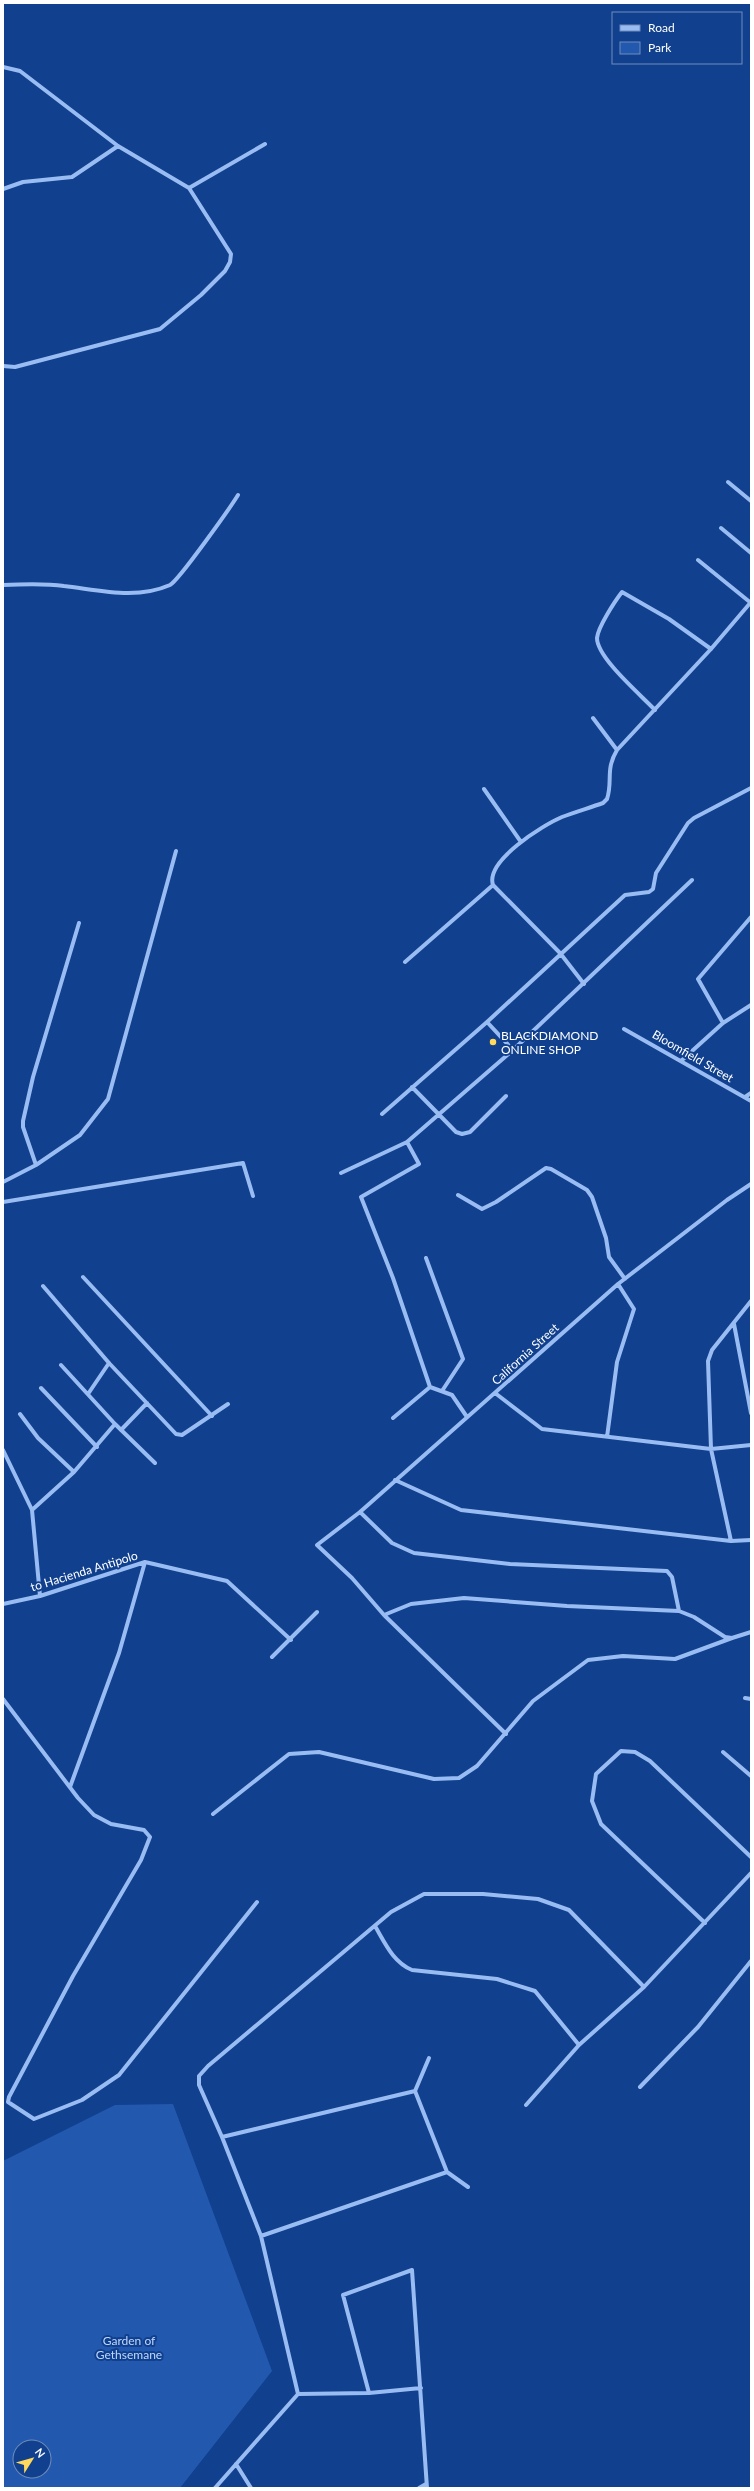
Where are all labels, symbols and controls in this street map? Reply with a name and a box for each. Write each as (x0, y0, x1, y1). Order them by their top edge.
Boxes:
legend (612, 12, 742, 64)
text: Road (648, 20, 675, 35)
text: Park (648, 40, 672, 55)
street label: Bloomfield Street (650, 1027, 737, 1086)
place label: BLACKDIAMOND ONLINE SHOP (501, 1028, 598, 1057)
marker: BLACKDIAMOND ONLINE SHOP (488, 1037, 498, 1047)
street label: California Street (488, 1319, 562, 1388)
street label: to Hacienda Antipolo (29, 1547, 140, 1594)
park label: Garden of Gethsemane (96, 2333, 162, 2362)
north arrow (12, 2439, 52, 2479)
text: N (33, 2445, 48, 2460)

